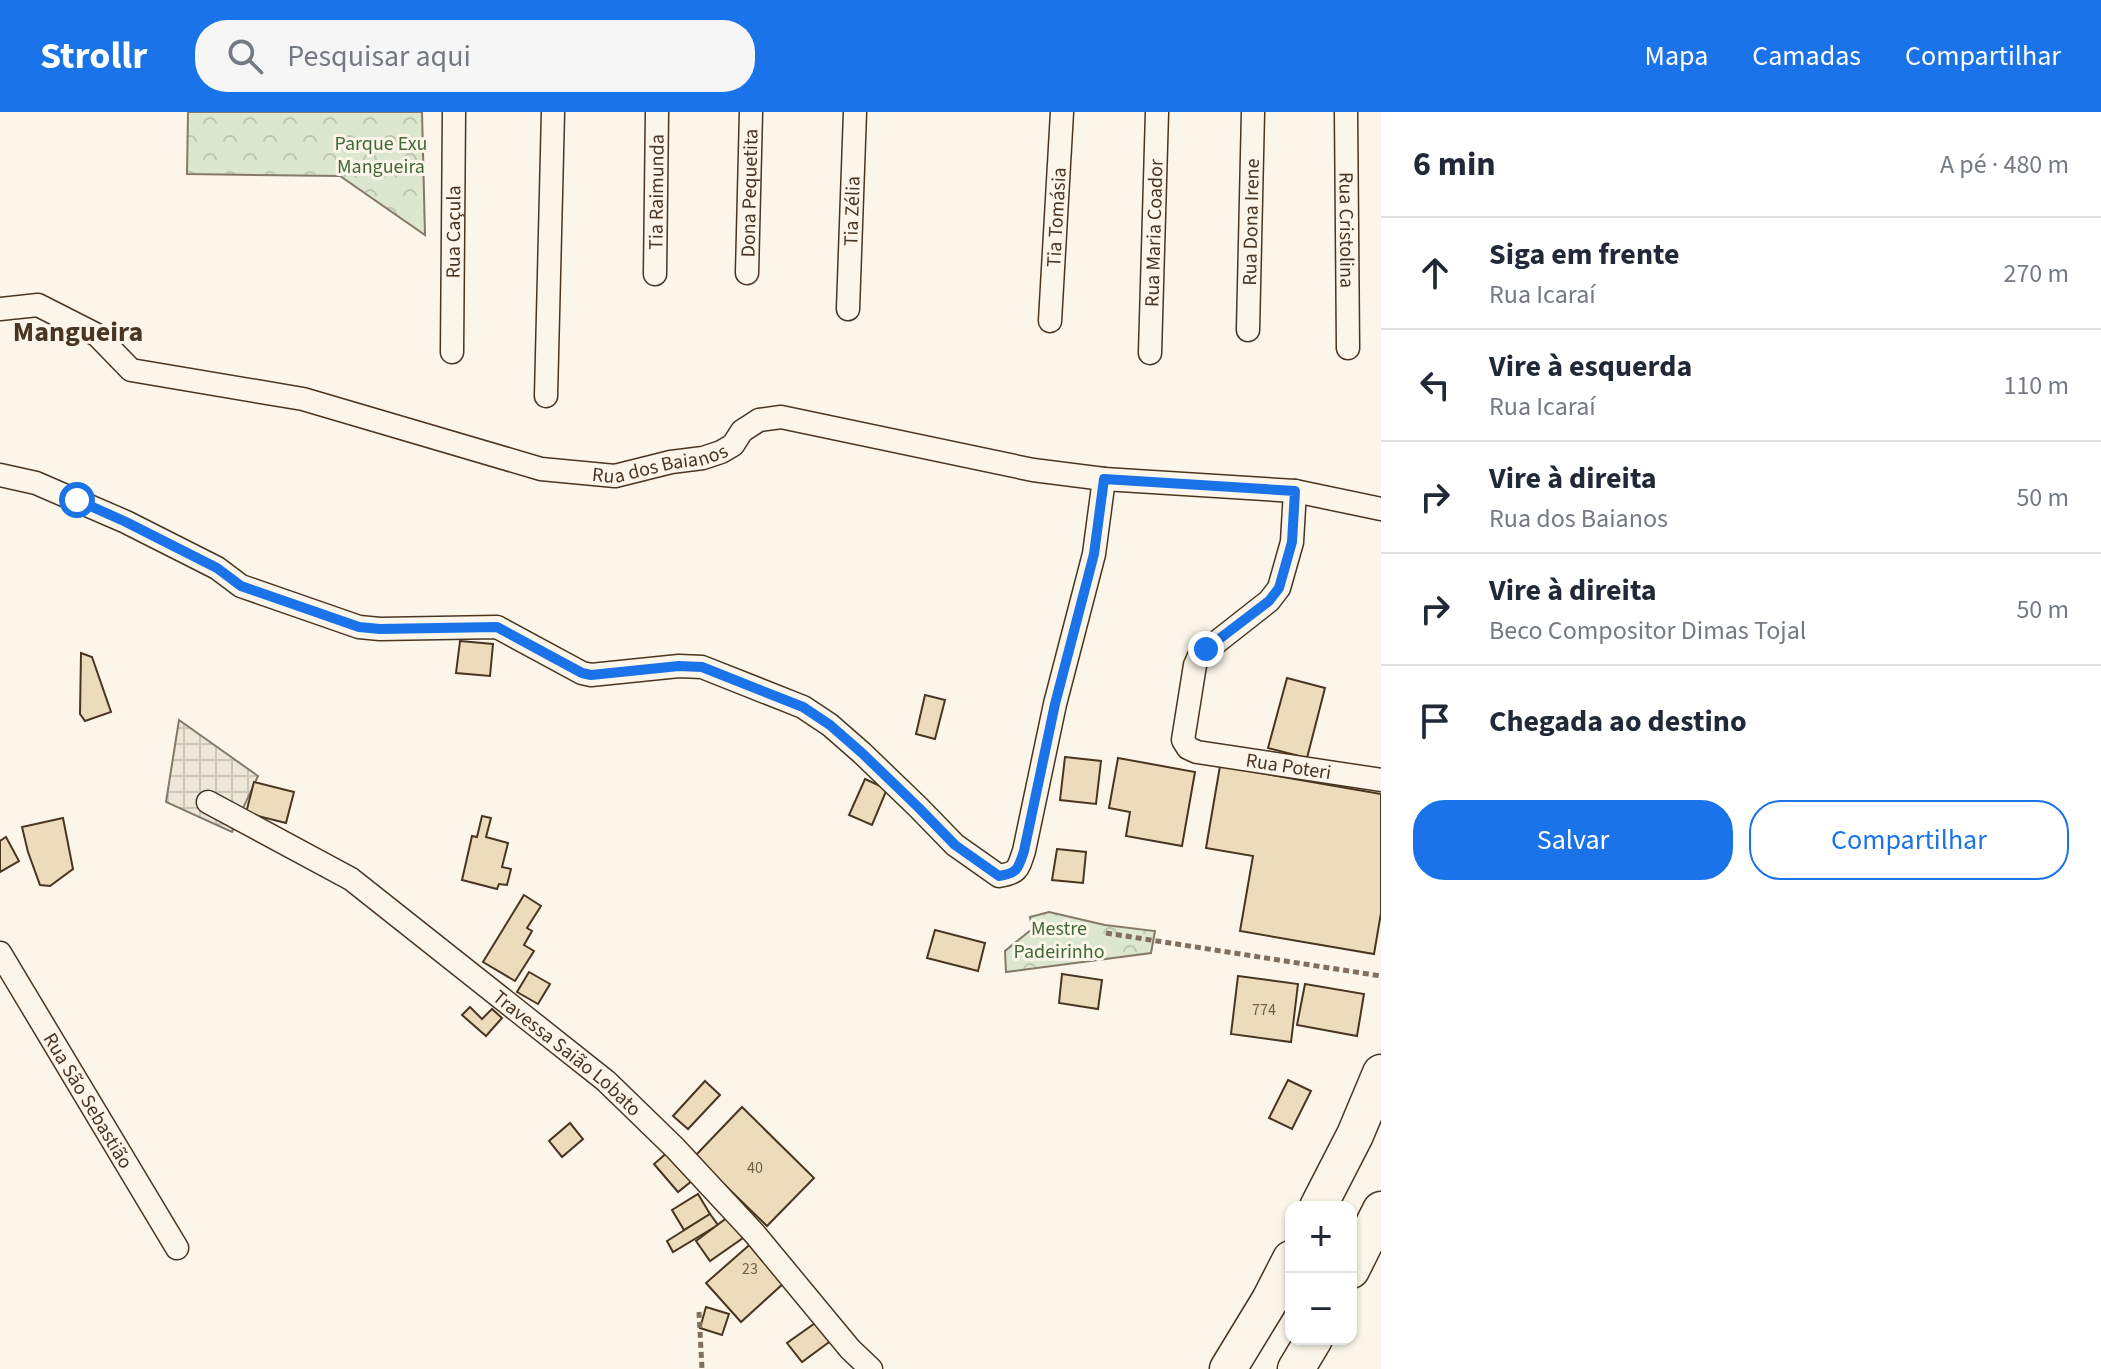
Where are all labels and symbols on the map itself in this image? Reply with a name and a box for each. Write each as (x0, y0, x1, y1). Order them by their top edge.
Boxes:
street label: Dona Pequetita (734, 128, 766, 258)
park label: Parque Exu Mangueira (335, 130, 427, 181)
street label: Tia Raimunda (642, 134, 672, 250)
street label: Rua Dona Irene (1236, 158, 1267, 286)
street label: Rua Maria Coador (1138, 159, 1171, 307)
street label: Tia Tomásia (1040, 166, 1074, 268)
street label: Rua Cristolina (1332, 172, 1360, 288)
street label: Tia Zélia (837, 176, 868, 247)
street label: Rua Caçula (440, 185, 468, 279)
district label: Mangueira (13, 312, 143, 352)
street label: Rua dos Baianos (591, 438, 734, 491)
route start (59, 482, 95, 518)
route end (1188, 631, 1224, 667)
street label: Rua Poteri (1244, 747, 1333, 787)
park label: Mestre Padeirinho (1013, 915, 1105, 966)
street label: Travessa Saião Lobato (487, 984, 647, 1123)
house number: 774 (1252, 999, 1276, 1021)
street label: Rua São Sebastião (36, 1028, 139, 1174)
house number: 40 (747, 1157, 763, 1179)
house number: 23 (742, 1258, 758, 1280)

